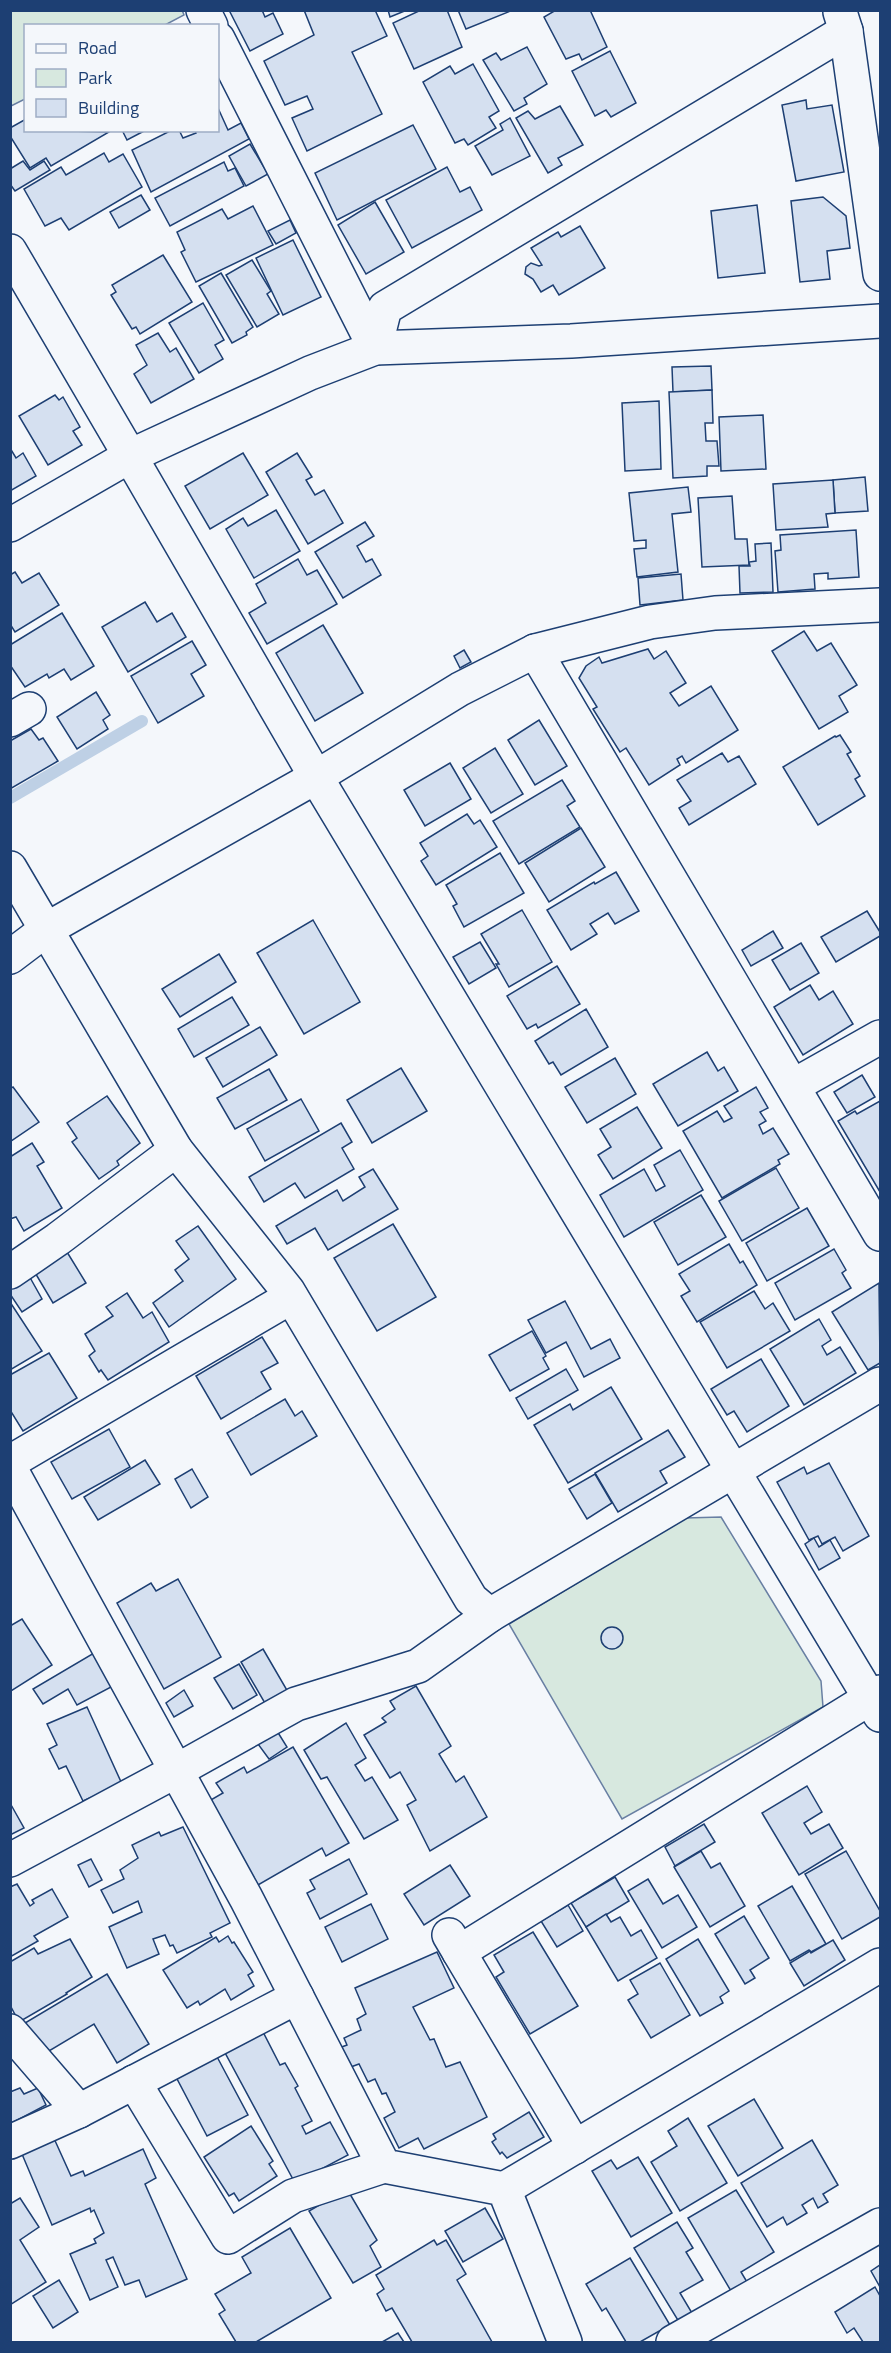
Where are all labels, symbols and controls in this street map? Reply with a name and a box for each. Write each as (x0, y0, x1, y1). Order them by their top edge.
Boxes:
legend (24, 24, 219, 132)
text: Road (78, 34, 117, 61)
text: Park (78, 64, 113, 91)
text: Building (78, 94, 139, 121)

